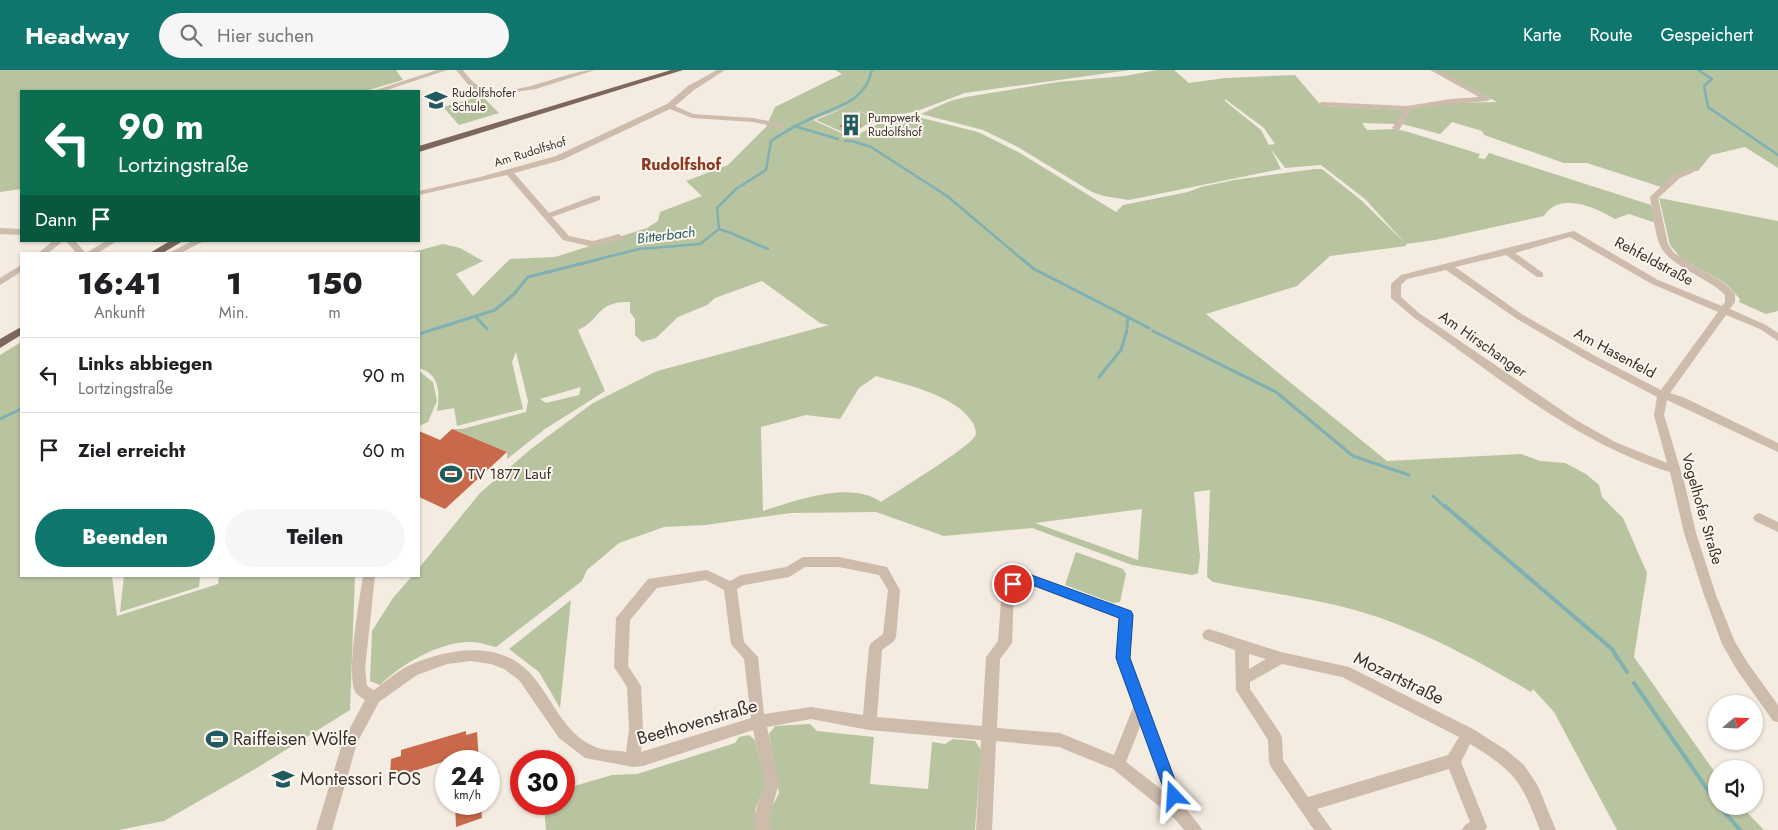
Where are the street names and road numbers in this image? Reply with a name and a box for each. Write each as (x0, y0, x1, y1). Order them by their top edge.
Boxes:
street label: Am Rudolfshof (492, 132, 569, 172)
street label: Rehfeldstraße (1611, 231, 1697, 291)
street label: Am Hirschanger (1434, 305, 1532, 383)
street label: Am Hasenfeld (1570, 322, 1660, 384)
street label: Vogelhofer Straße (1676, 451, 1728, 567)
street label: Mozartstraße (1350, 645, 1448, 711)
street label: Beethovenstraße (634, 692, 760, 752)

